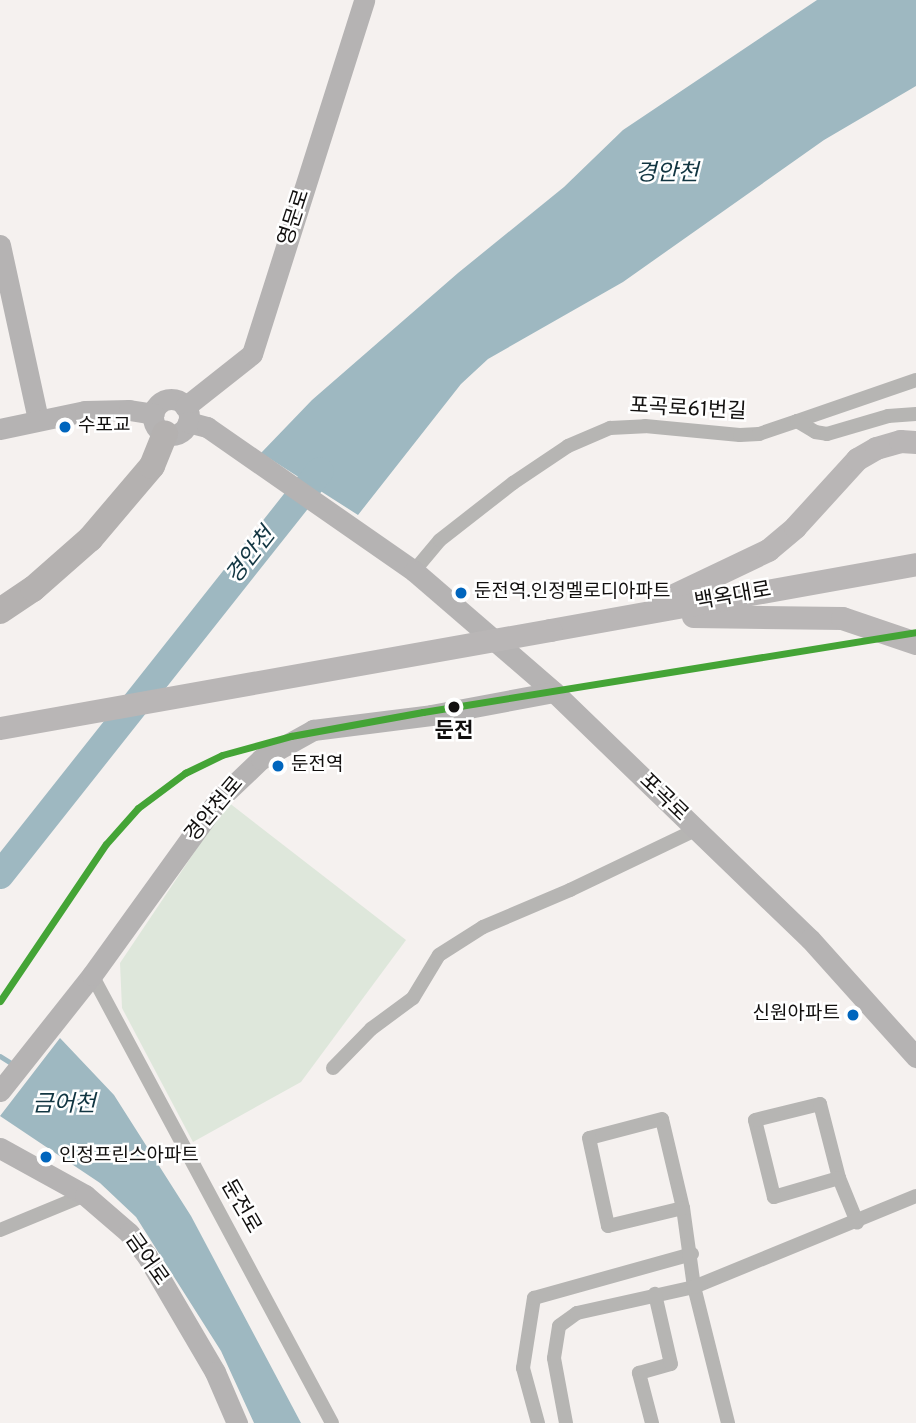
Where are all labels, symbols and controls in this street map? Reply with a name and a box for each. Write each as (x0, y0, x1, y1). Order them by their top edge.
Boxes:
water label: 경안천 (635, 161, 699, 189)
street label: 영문로 (274, 187, 316, 249)
street label: 포곡로61번길 (629, 394, 747, 426)
place label: 수포교 (78, 416, 130, 438)
marker: 수포교 (58, 420, 72, 434)
water label: 경안천 (222, 523, 282, 591)
street label: 백옥대로 (693, 578, 773, 616)
place label: 둔전역.인정멜로디아파트 (474, 582, 671, 604)
marker: 둔전역.인정멜로디아파트 (454, 586, 468, 600)
marker: 둔전 (444, 697, 464, 717)
place label: 둔전 (435, 719, 473, 745)
place label: 둔전역 (291, 755, 343, 777)
marker: 둔전역 (271, 759, 285, 773)
street label: 포곡로 (633, 769, 693, 827)
street label: 경안천로 (181, 772, 249, 848)
place label: 신원아파트 (753, 1004, 840, 1026)
marker: 신원아파트 (846, 1008, 860, 1022)
water label: 금어천 (32, 1092, 96, 1120)
place label: 인정프린스아파트 (59, 1146, 199, 1168)
marker: 인정프린스아파트 (39, 1150, 53, 1164)
street label: 둔전로 (215, 1176, 265, 1238)
street label: 금어로 (119, 1229, 173, 1291)

